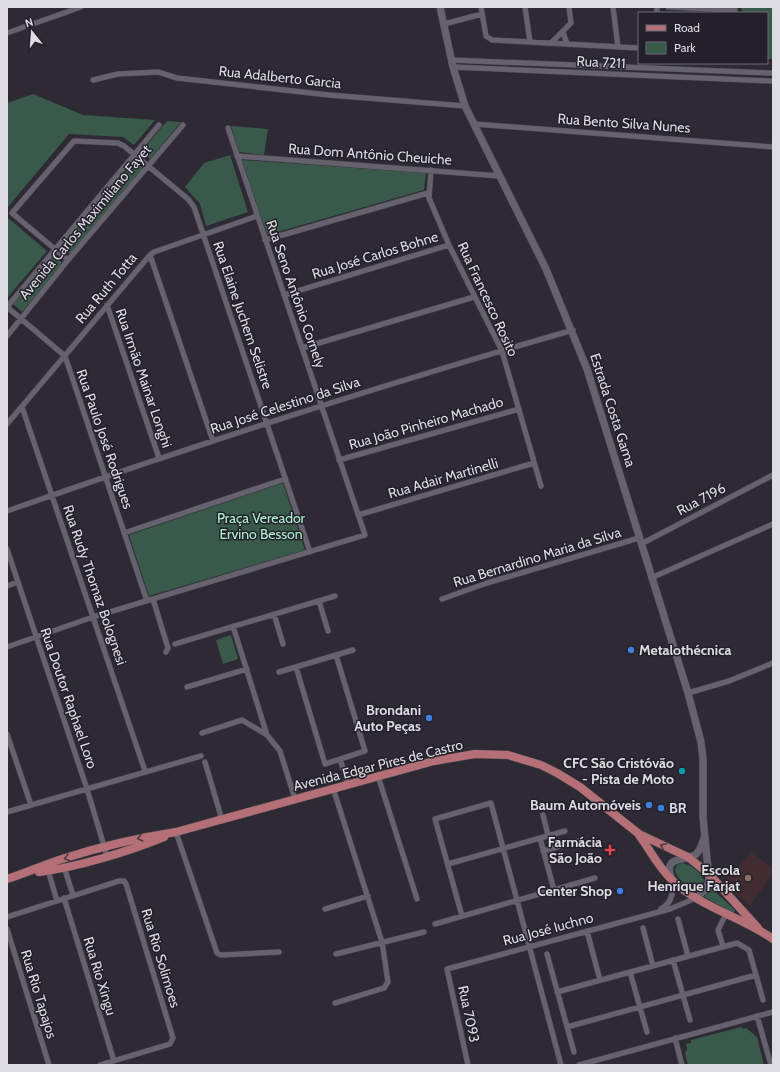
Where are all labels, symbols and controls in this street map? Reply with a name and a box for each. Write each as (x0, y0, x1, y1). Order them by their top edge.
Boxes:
north arrow (12, 12, 52, 52)
legend (638, 12, 768, 64)
text: N (23, 15, 35, 30)
text: Road (674, 20, 700, 35)
text: Park (674, 40, 696, 55)
street label: Rua 7211 (576, 52, 626, 72)
street label: Rua Adalberto Garcia (218, 62, 342, 92)
street label: Rua Bento Silva Nunes (557, 109, 691, 137)
street label: Rua Dom Antônio Cheuiche (288, 139, 452, 169)
street label: Avenida Carlos Maximiliano Fayet (15, 141, 155, 303)
street label: Rua Seno Antônio Cornely (262, 217, 330, 371)
street label: Rua José Carlos Bohne (310, 227, 440, 283)
street label: Rua Elaine Juchem Selistre (209, 239, 277, 391)
street label: Rua Francesco Rosito (454, 239, 523, 359)
street label: Rua Ruth Totta (71, 249, 141, 327)
street label: Rua Irmão Mainar Longhi (112, 306, 176, 450)
street label: Estrada Costa Gama (586, 351, 640, 469)
street label: Rua Paulo José Rodrigues (73, 367, 137, 512)
street label: Rua José Celestino da Silva (208, 372, 362, 438)
street label: Rua João Pinheiro Machado (347, 392, 506, 454)
street label: Rua Adair Martinelli (386, 454, 500, 502)
street label: Rua 7196 (673, 479, 729, 519)
street label: Rua Rudy Thomaz Bolognesi (59, 503, 131, 667)
park label: Praça Vereador Ervino Besson (217, 509, 306, 543)
street label: Rua Bernardino Maria da Silva (451, 523, 623, 591)
street label: Rua Doutor Raphael Loro (36, 625, 102, 771)
place label: Metalothécnica (639, 641, 732, 659)
marker: Metalothécnica (626, 645, 636, 655)
place label: Brondani Auto Peças (354, 701, 421, 735)
marker: Brondani Auto Peças (424, 713, 434, 723)
street label: Avenida Edgar Pires de Castro (291, 735, 465, 795)
place label: CFC São Cristóvão - Pista de Moto (563, 754, 674, 788)
marker: CFC São Cristóvão - Pista de Moto (677, 766, 687, 776)
place label: Baum Automóveis (530, 796, 641, 814)
place label: BR (669, 799, 687, 817)
marker: Baum Automóveis (644, 800, 654, 810)
marker: BR (656, 803, 666, 813)
one-way arrow (137, 833, 143, 841)
place label: Farmácia São João (548, 833, 602, 867)
one-way arrow (660, 843, 668, 851)
marker: Farmácia São João (605, 845, 615, 855)
one-way arrow (64, 853, 70, 861)
place label: Escola Henrique Farjat (648, 861, 740, 895)
marker: Escola Henrique Farjat (743, 873, 753, 883)
place label: Center Shop (537, 882, 612, 900)
marker: Center Shop (615, 886, 625, 896)
street label: Rua Rio Solimoes (137, 906, 185, 1010)
street label: Rua José Iuchno (501, 908, 595, 950)
street label: Rua Rio Xingu (79, 934, 121, 1018)
street label: Rua Rio Tapajos (17, 947, 61, 1041)
street label: Rua 7093 (454, 984, 484, 1044)

